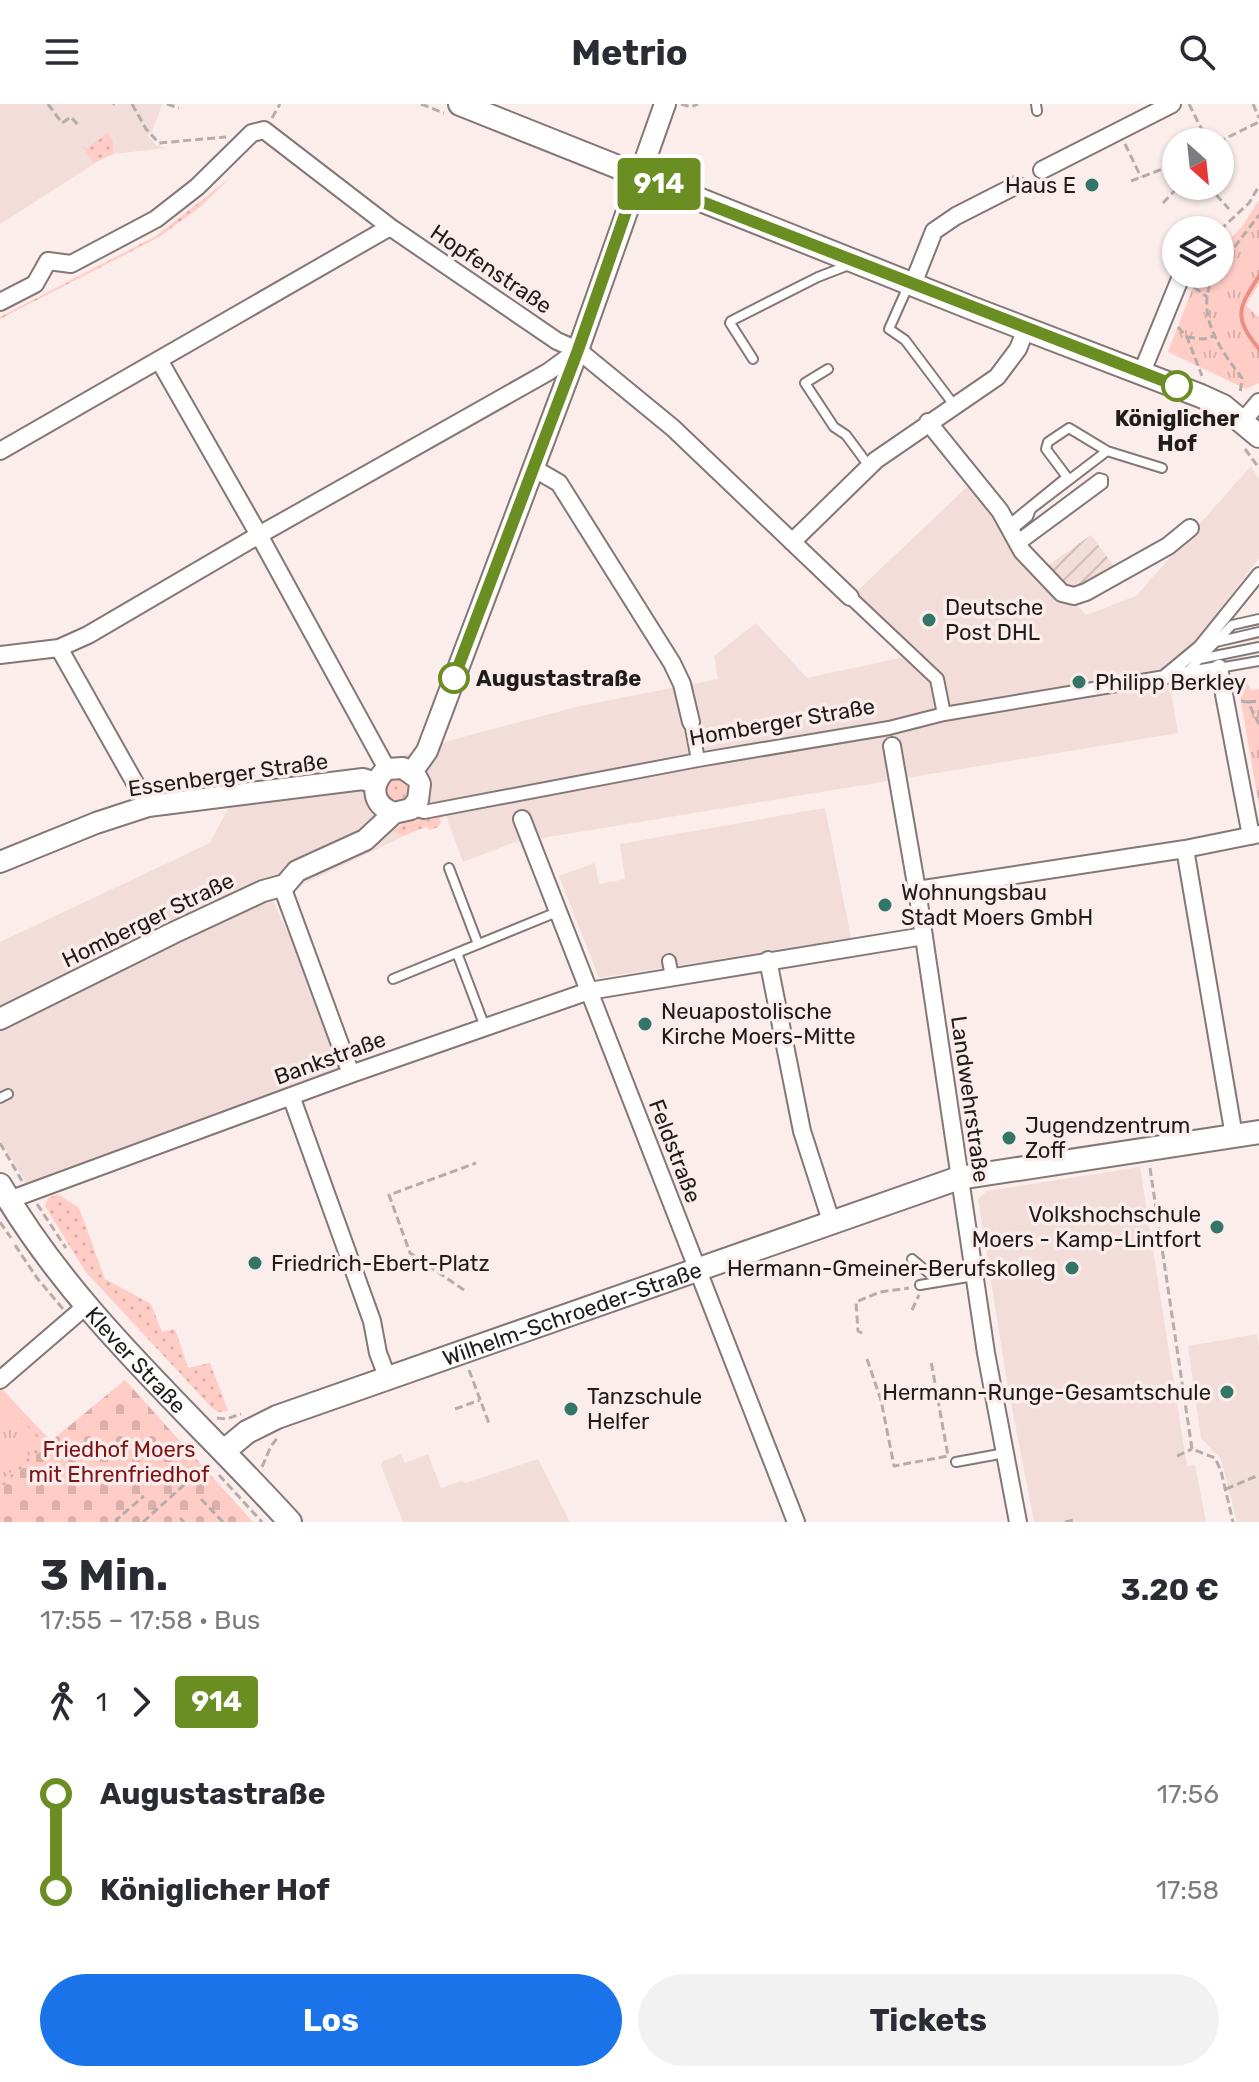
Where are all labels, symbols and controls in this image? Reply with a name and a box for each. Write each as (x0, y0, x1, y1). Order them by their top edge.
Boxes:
icon: menu (40, 30, 84, 74)
icon: search (1175, 30, 1219, 74)
text: Metrio (571, 31, 688, 74)
north arrow (1162, 128, 1234, 200)
map controls (1162, 128, 1234, 288)
line badge: 914 (613, 158, 705, 210)
text: 914 (634, 167, 685, 200)
place label: Haus E (1005, 172, 1076, 199)
marker: Haus E (1083, 176, 1101, 194)
button: layers (1162, 216, 1234, 288)
street label: Hopfenstraße (425, 218, 557, 320)
marker: Königlicher Hof (1162, 371, 1192, 401)
place label: Königlicher Hof (1115, 405, 1239, 457)
place label: Deutsche Post DHL (945, 594, 1043, 646)
marker: Deutsche Post DHL (920, 611, 938, 629)
marker: Augustastraße (439, 663, 469, 693)
place label: Augustastraße (476, 665, 641, 692)
place label: Philipp Berkley (1095, 669, 1246, 696)
marker: Philipp Berkley (1070, 673, 1088, 691)
street label: Homberger Straße (687, 692, 877, 752)
street label: Essenberger Straße (126, 748, 330, 802)
street label: Homberger Straße (58, 867, 238, 973)
place label: Wohnungsbau Stadt Moers GmbH (901, 879, 1093, 931)
marker: Wohnungsbau Stadt Moers GmbH (876, 896, 894, 914)
place label: Neuapostolische Kirche Moers-Mitte (661, 998, 856, 1050)
street label: Landwehrstraße (945, 1014, 995, 1184)
marker: Neuapostolische Kirche Moers-Mitte (636, 1015, 654, 1033)
street label: Bankstraße (271, 1025, 389, 1091)
street label: Feldstraße (643, 1095, 707, 1207)
place label: Jugendzentrum Zoff (1025, 1112, 1190, 1164)
marker: Jugendzentrum Zoff (1000, 1129, 1018, 1147)
place label: Volkshochschule Moers - Kamp-Lintfort (972, 1201, 1201, 1253)
marker: Volkshochschule Moers - Kamp-Lintfort (1208, 1218, 1226, 1236)
place label: Friedrich-Ebert-Platz (271, 1250, 490, 1277)
marker: Friedrich-Ebert-Platz (246, 1254, 264, 1272)
place label: Hermann-Gmeiner-Berufskolleg (727, 1255, 1056, 1282)
street label: Wilhelm-Schroeder-Straße (439, 1256, 705, 1371)
marker: Hermann-Gmeiner-Berufskolleg (1063, 1259, 1081, 1277)
street label: Klever Straße (80, 1301, 192, 1419)
place label: Hermann-Runge-Gesamtschule (882, 1379, 1211, 1406)
place label: Tanzschule Helfer (587, 1383, 702, 1435)
marker: Hermann-Runge-Gesamtschule (1218, 1383, 1236, 1401)
marker: Tanzschule Helfer (562, 1400, 580, 1418)
park label: Friedhof Moers mit Ehrenfriedhof (28, 1436, 210, 1488)
text: 3 Min. (40, 1549, 168, 1601)
text: 3.20 € (1121, 1572, 1219, 1608)
text: 17:55 – 17:58 · Bus (40, 1605, 260, 1636)
icon: walk (40, 1680, 84, 1724)
icon: forward (119, 1680, 163, 1724)
text: 914 (191, 1685, 242, 1718)
text: 1 (96, 1687, 107, 1718)
text: Augustastraße (100, 1776, 326, 1812)
text: 17:56 (1157, 1779, 1219, 1810)
text: Königlicher Hof (100, 1872, 330, 1908)
text: 17:58 (1156, 1875, 1219, 1906)
button: Los (40, 1974, 622, 2066)
button: Tickets (638, 1974, 1219, 2066)

